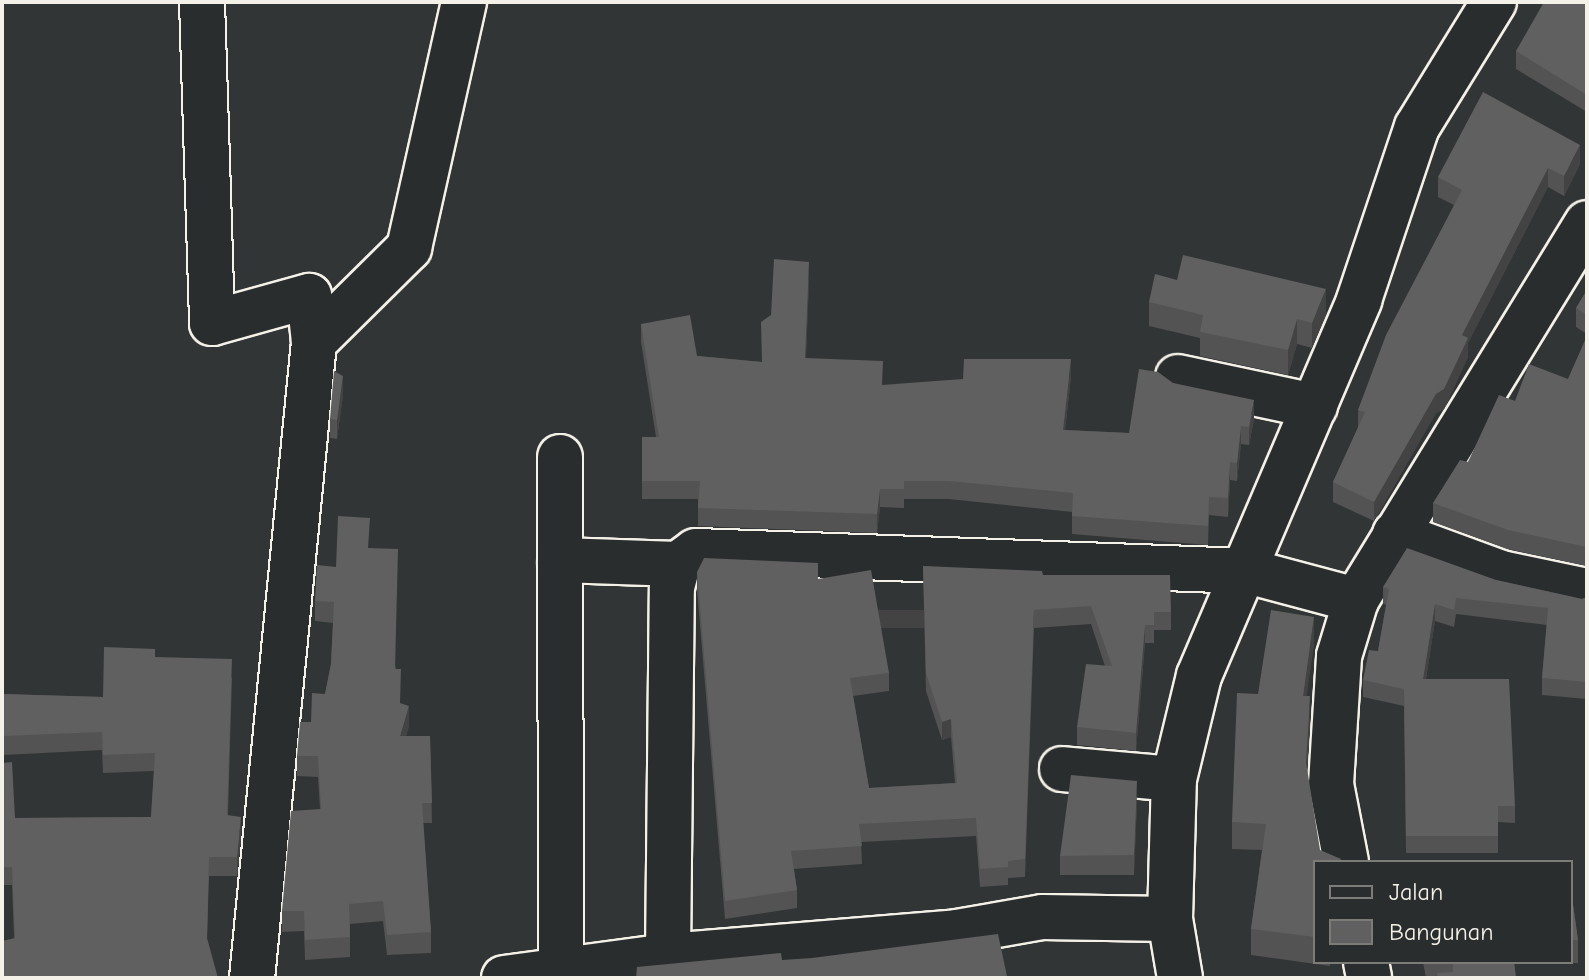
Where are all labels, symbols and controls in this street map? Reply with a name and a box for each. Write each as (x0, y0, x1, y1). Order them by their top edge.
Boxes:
legend (1313, 860, 1573, 964)
text: Jalan (1389, 878, 1443, 906)
text: Bangunan (1389, 918, 1493, 946)

